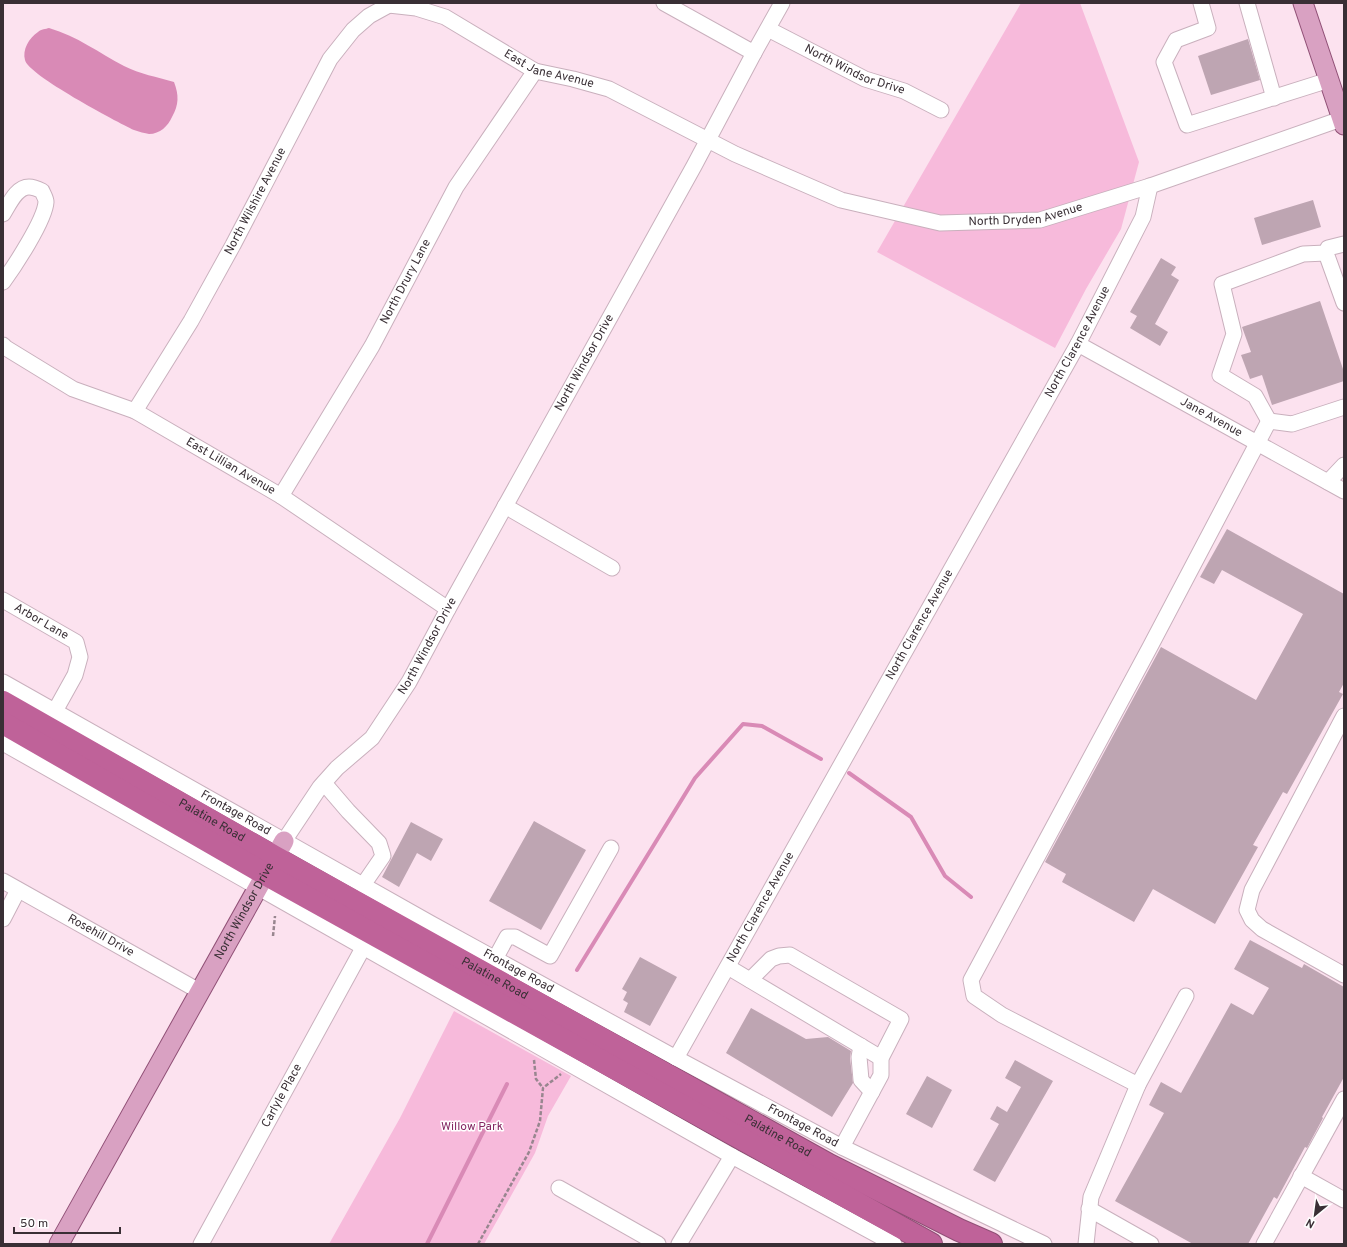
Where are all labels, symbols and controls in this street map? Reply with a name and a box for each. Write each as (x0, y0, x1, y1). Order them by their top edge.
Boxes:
street label: North Windsor Drive (801, 41, 907, 99)
street label: East Jane Avenue (501, 46, 596, 92)
street label: North Wilshire Avenue (221, 145, 290, 258)
street label: North Dryden Avenue (968, 199, 1085, 230)
street label: North Drury Lane (377, 236, 435, 327)
street label: North Clarence Avenue (1041, 284, 1114, 401)
street label: North Windsor Drive (551, 311, 618, 414)
street label: Jane Avenue (1177, 394, 1245, 441)
street label: East Lillian Avenue (183, 434, 278, 499)
street label: North Clarence Avenue (882, 567, 957, 683)
street label: North Windsor Drive (395, 595, 461, 698)
street label: Arbor Lane (11, 600, 71, 644)
street label: Frontage Road (198, 787, 273, 839)
street label: Palatine Road (175, 795, 248, 846)
street label: North Clarence Avenue (723, 849, 798, 965)
street label: North Windsor Drive (211, 860, 278, 963)
street label: Rosehill Drive (65, 911, 137, 961)
street label: Frontage Road (480, 946, 556, 997)
street label: Palatine Road (458, 954, 531, 1004)
street label: Carlyle Place (258, 1061, 306, 1131)
street label: Frontage Road (765, 1101, 841, 1152)
street label: Palatine Road (741, 1111, 814, 1161)
park label: Willow Park (441, 1119, 503, 1135)
north arrow (1295, 1195, 1335, 1235)
scale bar (14, 1209, 120, 1235)
text: N (1304, 1215, 1317, 1231)
text: 50 m (20, 1216, 48, 1232)

